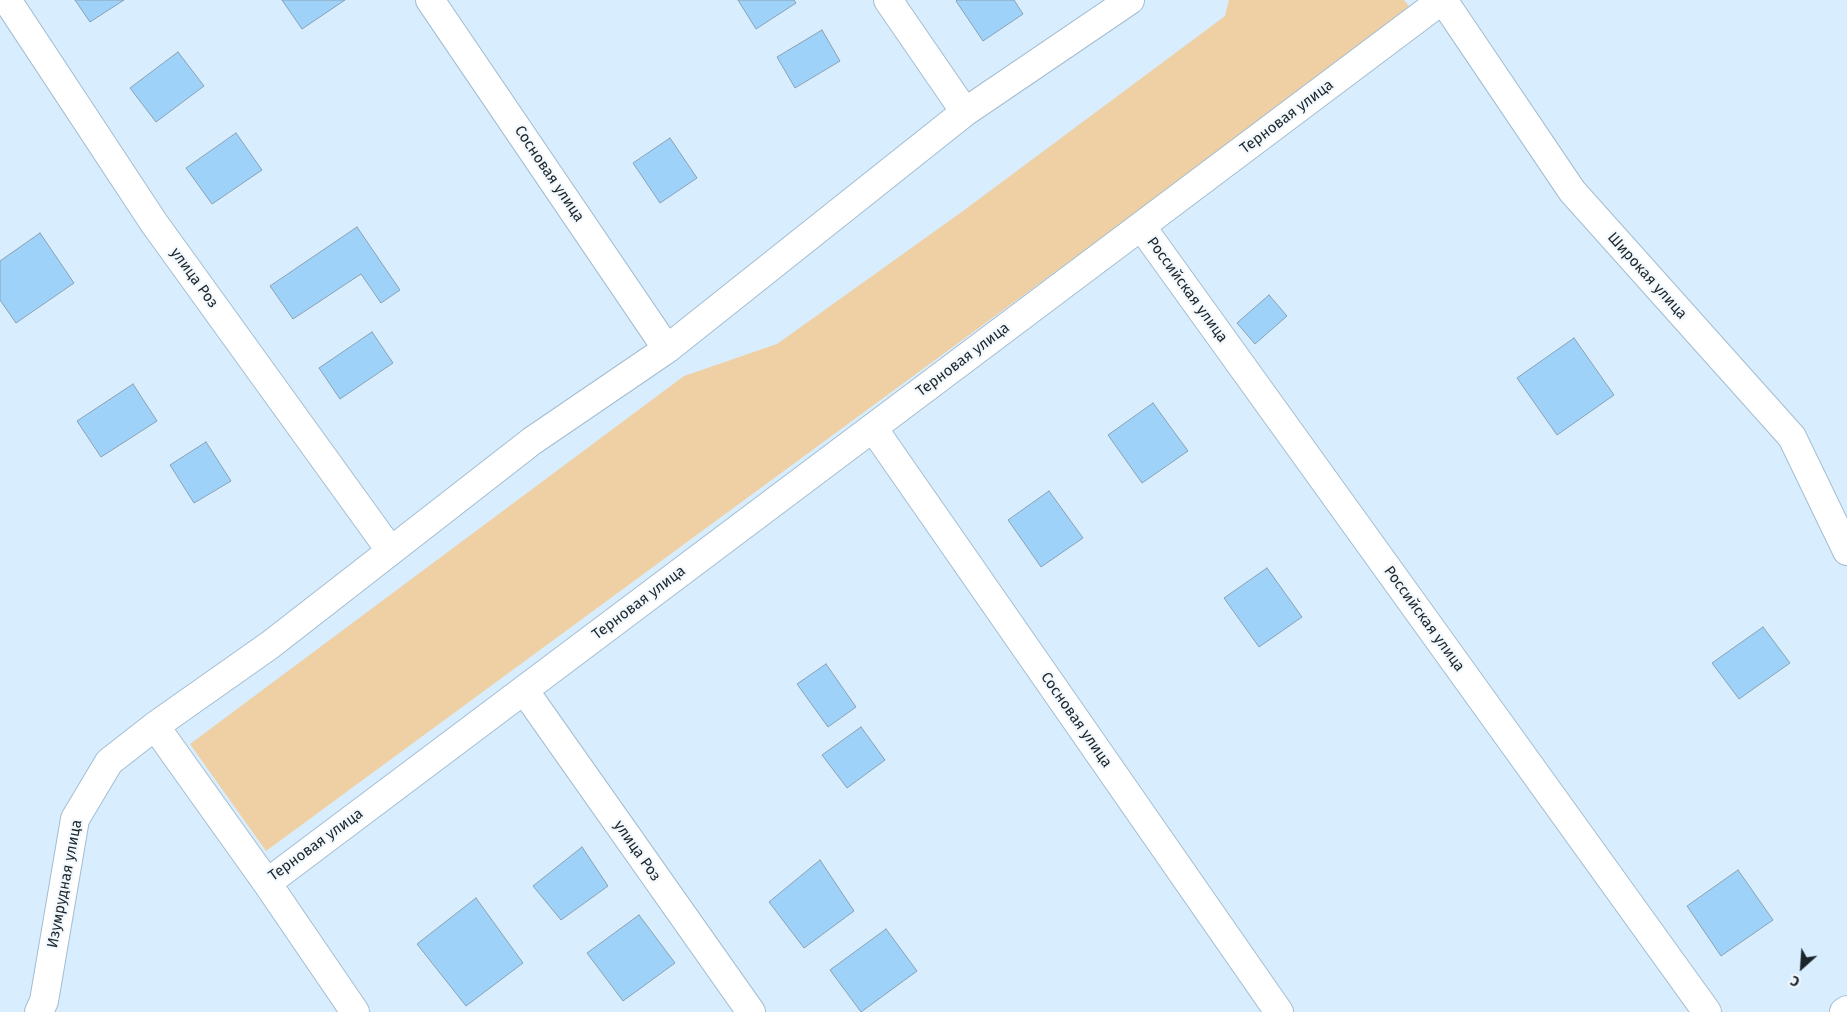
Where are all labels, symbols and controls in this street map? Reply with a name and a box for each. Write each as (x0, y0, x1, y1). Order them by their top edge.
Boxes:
street label: Терновая улица (1237, 76, 1337, 158)
street label: Сосновая улица (510, 122, 588, 226)
street label: Широкая улица (1603, 229, 1691, 323)
street label: Российская улица (1143, 234, 1231, 346)
street label: улица Роз (166, 244, 222, 312)
street label: Терновая улица (913, 319, 1013, 401)
street label: Терновая улица (589, 562, 689, 644)
street label: Российская улица (1380, 563, 1468, 675)
street label: Сосновая улица (1036, 669, 1116, 771)
street label: Терновая улица (265, 805, 367, 885)
street label: улица Роз (610, 817, 664, 885)
street label: Изумрудная улица (44, 818, 86, 950)
north arrow (1777, 942, 1827, 992)
text: С (1788, 972, 1803, 990)

